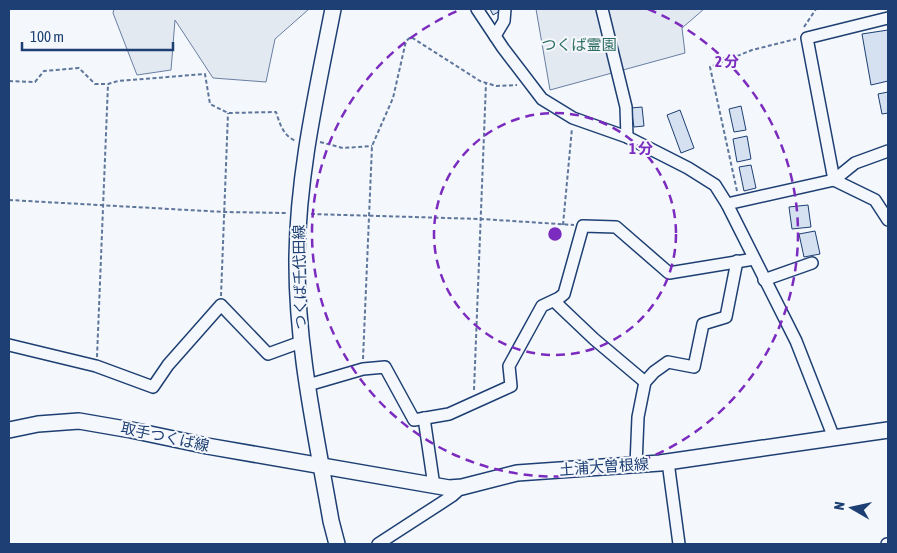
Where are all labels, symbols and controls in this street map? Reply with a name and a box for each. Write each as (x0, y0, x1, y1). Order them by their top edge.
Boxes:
scale bar (22, 20, 174, 52)
text: 100 m (30, 28, 64, 45)
park label: つくば霊園 (541, 36, 617, 53)
text: 2 分 (715, 53, 739, 70)
text: 1 分 (629, 140, 653, 157)
street label: つくば千代田線 (290, 224, 309, 330)
centre of rings (546, 225, 564, 243)
street label: 取手つくば線 (119, 419, 211, 454)
street label: 土浦大曽根線 (558, 455, 649, 478)
north arrow (827, 483, 877, 533)
text: N (831, 501, 848, 511)

